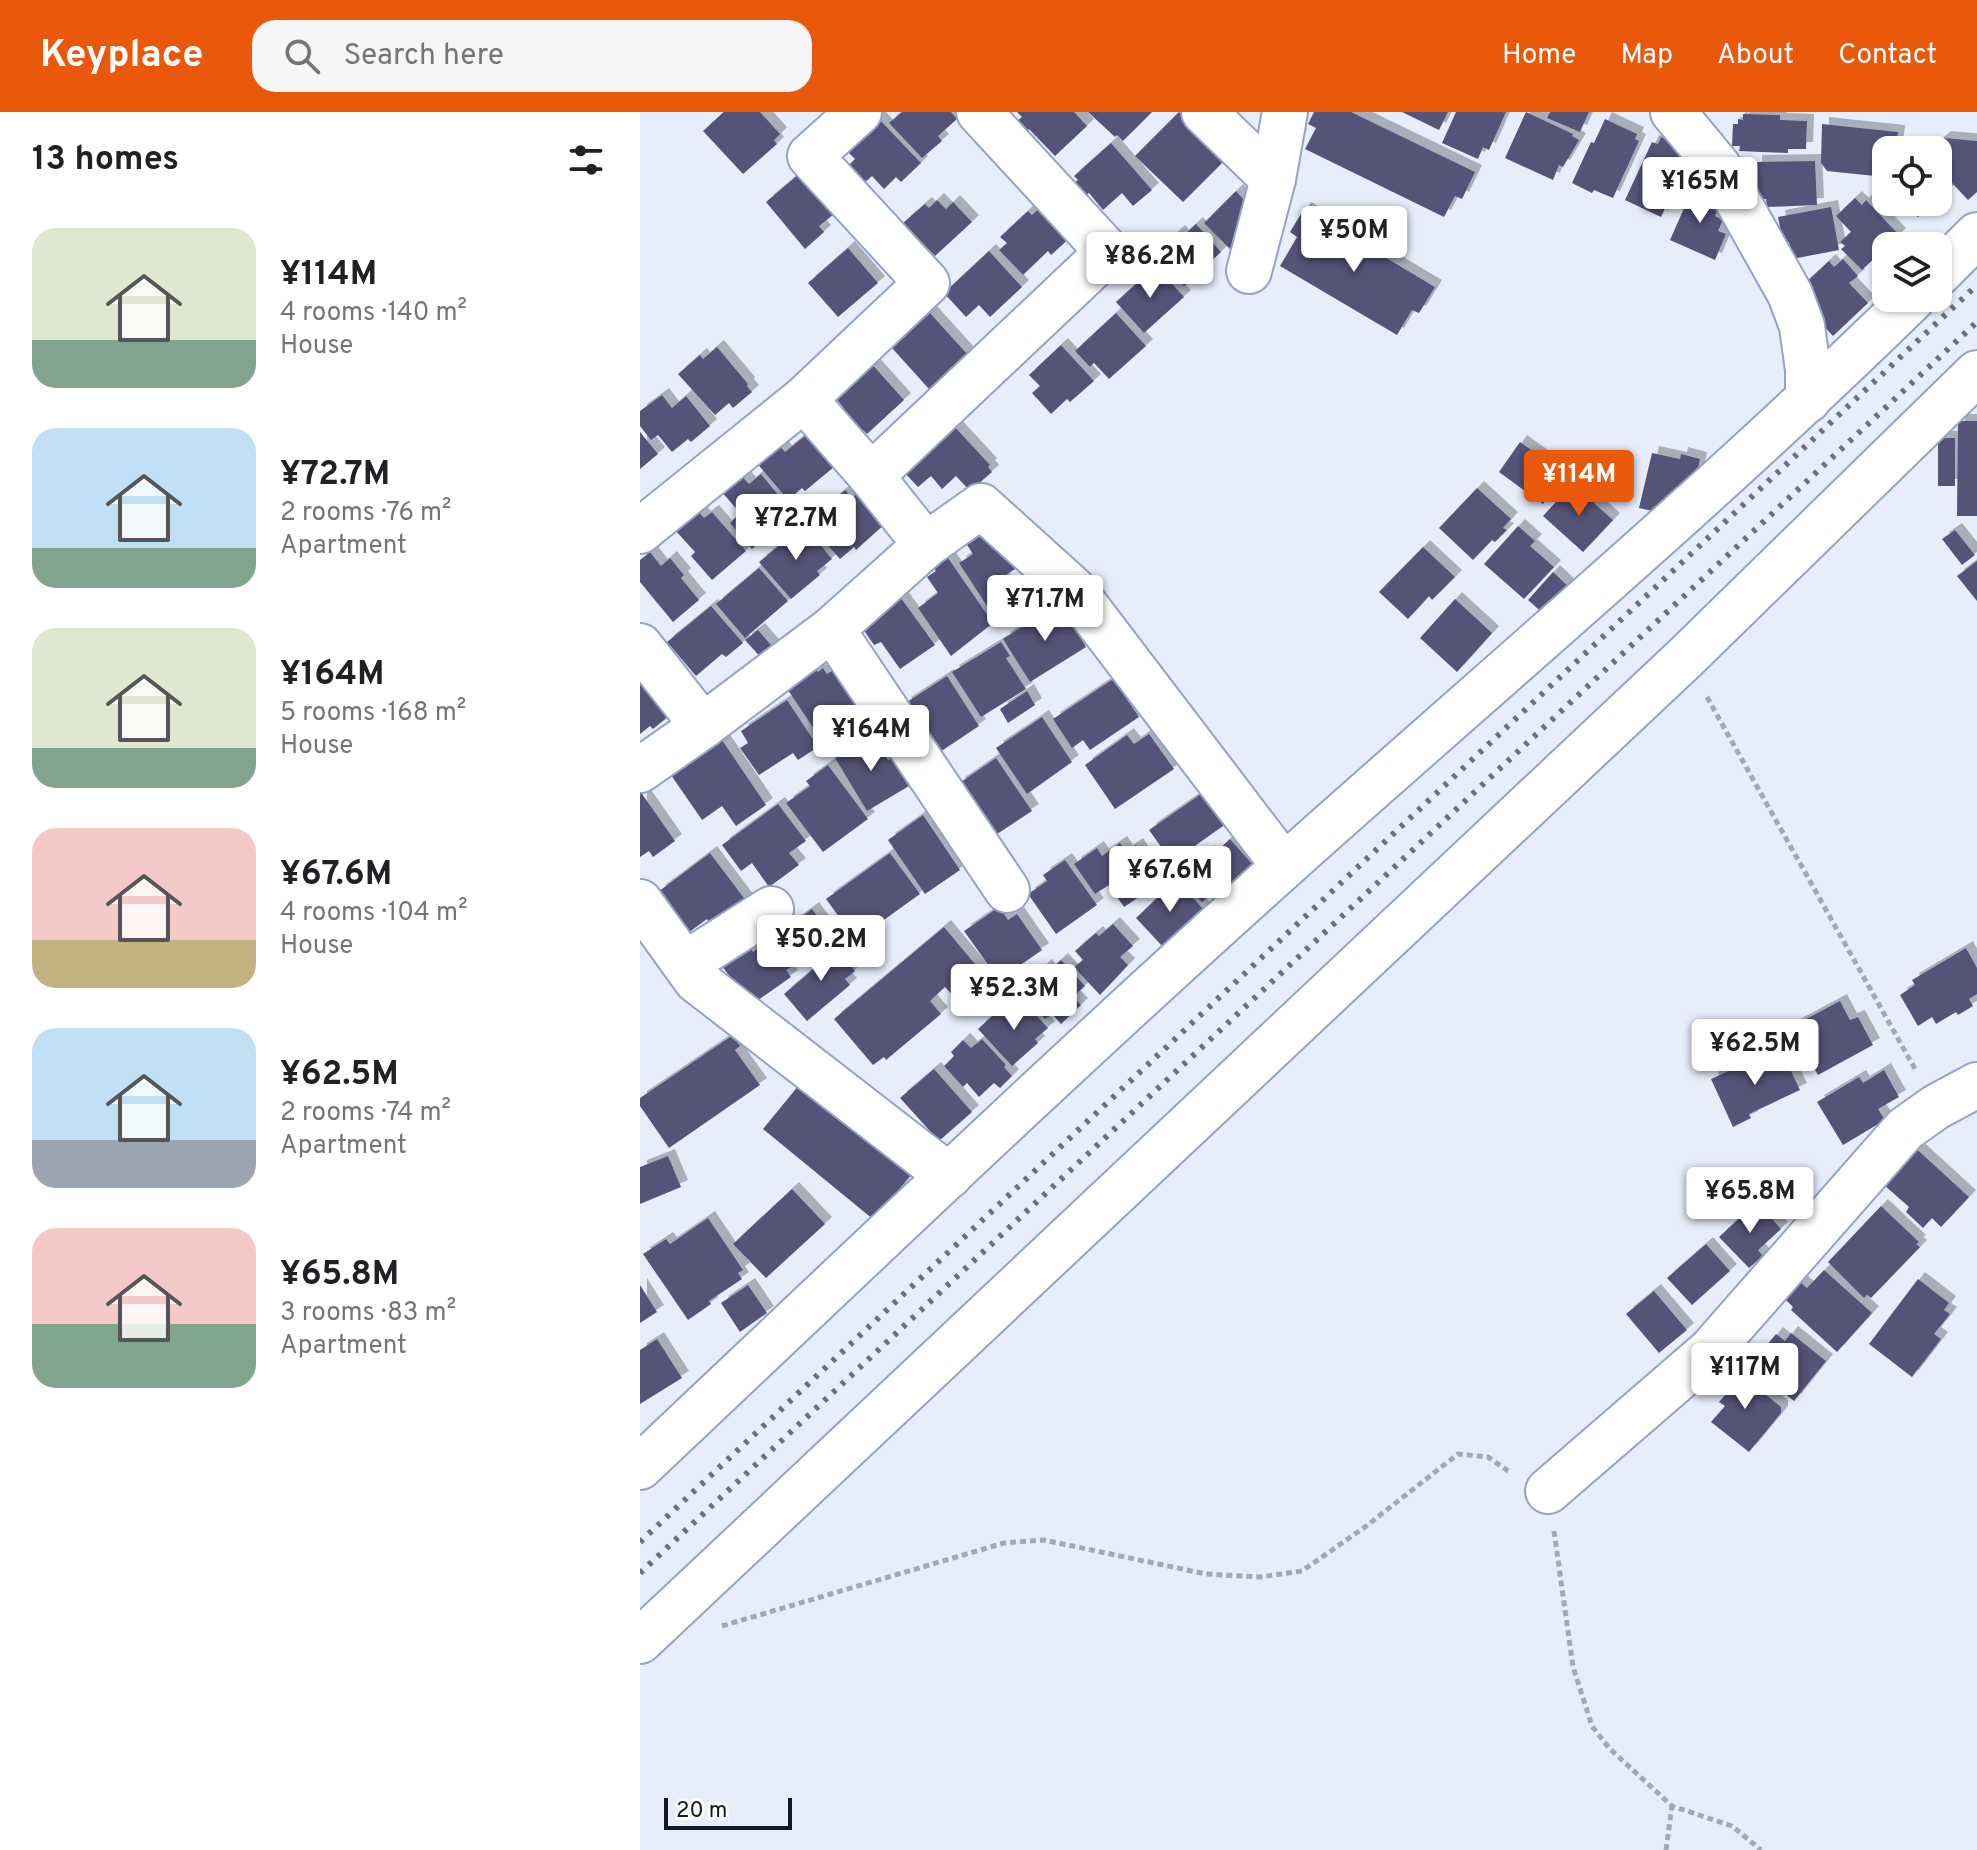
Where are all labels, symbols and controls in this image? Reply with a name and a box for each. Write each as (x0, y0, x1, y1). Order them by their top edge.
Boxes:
search box (252, 20, 812, 92)
text: Keyplace (40, 32, 204, 81)
icon: search (280, 34, 324, 78)
text: Search here (344, 38, 504, 75)
text: Home (1502, 38, 1576, 74)
text: Map (1620, 38, 1673, 74)
text: About (1717, 38, 1794, 74)
text: Contact (1838, 38, 1937, 74)
map controls (1872, 136, 1952, 312)
button: locate (1872, 136, 1952, 216)
icon: filters (564, 138, 608, 182)
text: 13 homes (32, 139, 179, 182)
pin: ¥165M (1644, 157, 1756, 225)
text: ¥165M (1660, 166, 1740, 199)
pin: ¥50M (1307, 206, 1401, 274)
text: ¥50M (1319, 215, 1389, 248)
pin: ¥86.2M (1085, 232, 1215, 300)
button: layers (1872, 232, 1952, 312)
text: ¥86.2M (1104, 241, 1196, 274)
text: ¥114M (280, 254, 377, 297)
icon: home (96, 260, 192, 356)
text: 4 rooms · 140 m² (280, 297, 467, 330)
text: House (280, 330, 353, 363)
pin: ¥114M (1523, 450, 1635, 518)
text: ¥72.7M (280, 454, 390, 497)
text: ¥114M (1542, 459, 1616, 492)
icon: home (96, 460, 192, 556)
pin: ¥72.7M (731, 494, 861, 562)
text: 2 rooms · 76 m² (280, 497, 452, 530)
text: ¥72.7M (754, 503, 838, 536)
text: Apartment (280, 530, 407, 563)
pin: ¥71.7M (980, 575, 1110, 643)
text: ¥71.7M (1005, 584, 1085, 617)
text: ¥164M (280, 654, 385, 697)
icon: home (96, 660, 192, 756)
text: 5 rooms · 168 m² (280, 697, 466, 730)
pin: ¥164M (815, 705, 927, 773)
text: ¥164M (831, 714, 911, 747)
text: House (280, 730, 353, 763)
pin: ¥67.6M (1105, 846, 1235, 914)
text: ¥67.6M (280, 854, 392, 897)
text: ¥67.6M (1127, 855, 1213, 888)
icon: home (96, 860, 192, 956)
text: 4 rooms · 104 m² (280, 897, 468, 930)
pin: ¥50.2M (756, 915, 886, 983)
text: ¥50.2M (775, 924, 867, 957)
text: House (280, 930, 353, 963)
pin: ¥52.3M (949, 964, 1079, 1032)
text: ¥52.3M (969, 973, 1059, 1006)
pin: ¥62.5M (1690, 1019, 1820, 1087)
text: ¥62.5M (1710, 1028, 1800, 1061)
text: ¥62.5M (280, 1054, 399, 1097)
icon: home (96, 1060, 192, 1156)
text: 2 rooms · 74 m² (280, 1097, 451, 1130)
text: Apartment (280, 1130, 407, 1163)
pin: ¥65.8M (1685, 1167, 1815, 1235)
text: ¥65.8M (1704, 1176, 1796, 1209)
text: ¥65.8M (280, 1254, 399, 1297)
icon: home (96, 1260, 192, 1356)
text: 3 rooms · 83 m² (280, 1297, 456, 1330)
text: Apartment (280, 1330, 407, 1363)
pin: ¥117M (1689, 1343, 1801, 1411)
text: ¥117M (1709, 1352, 1781, 1385)
scale bar (664, 1794, 792, 1830)
text: 20 m (676, 1798, 727, 1825)

